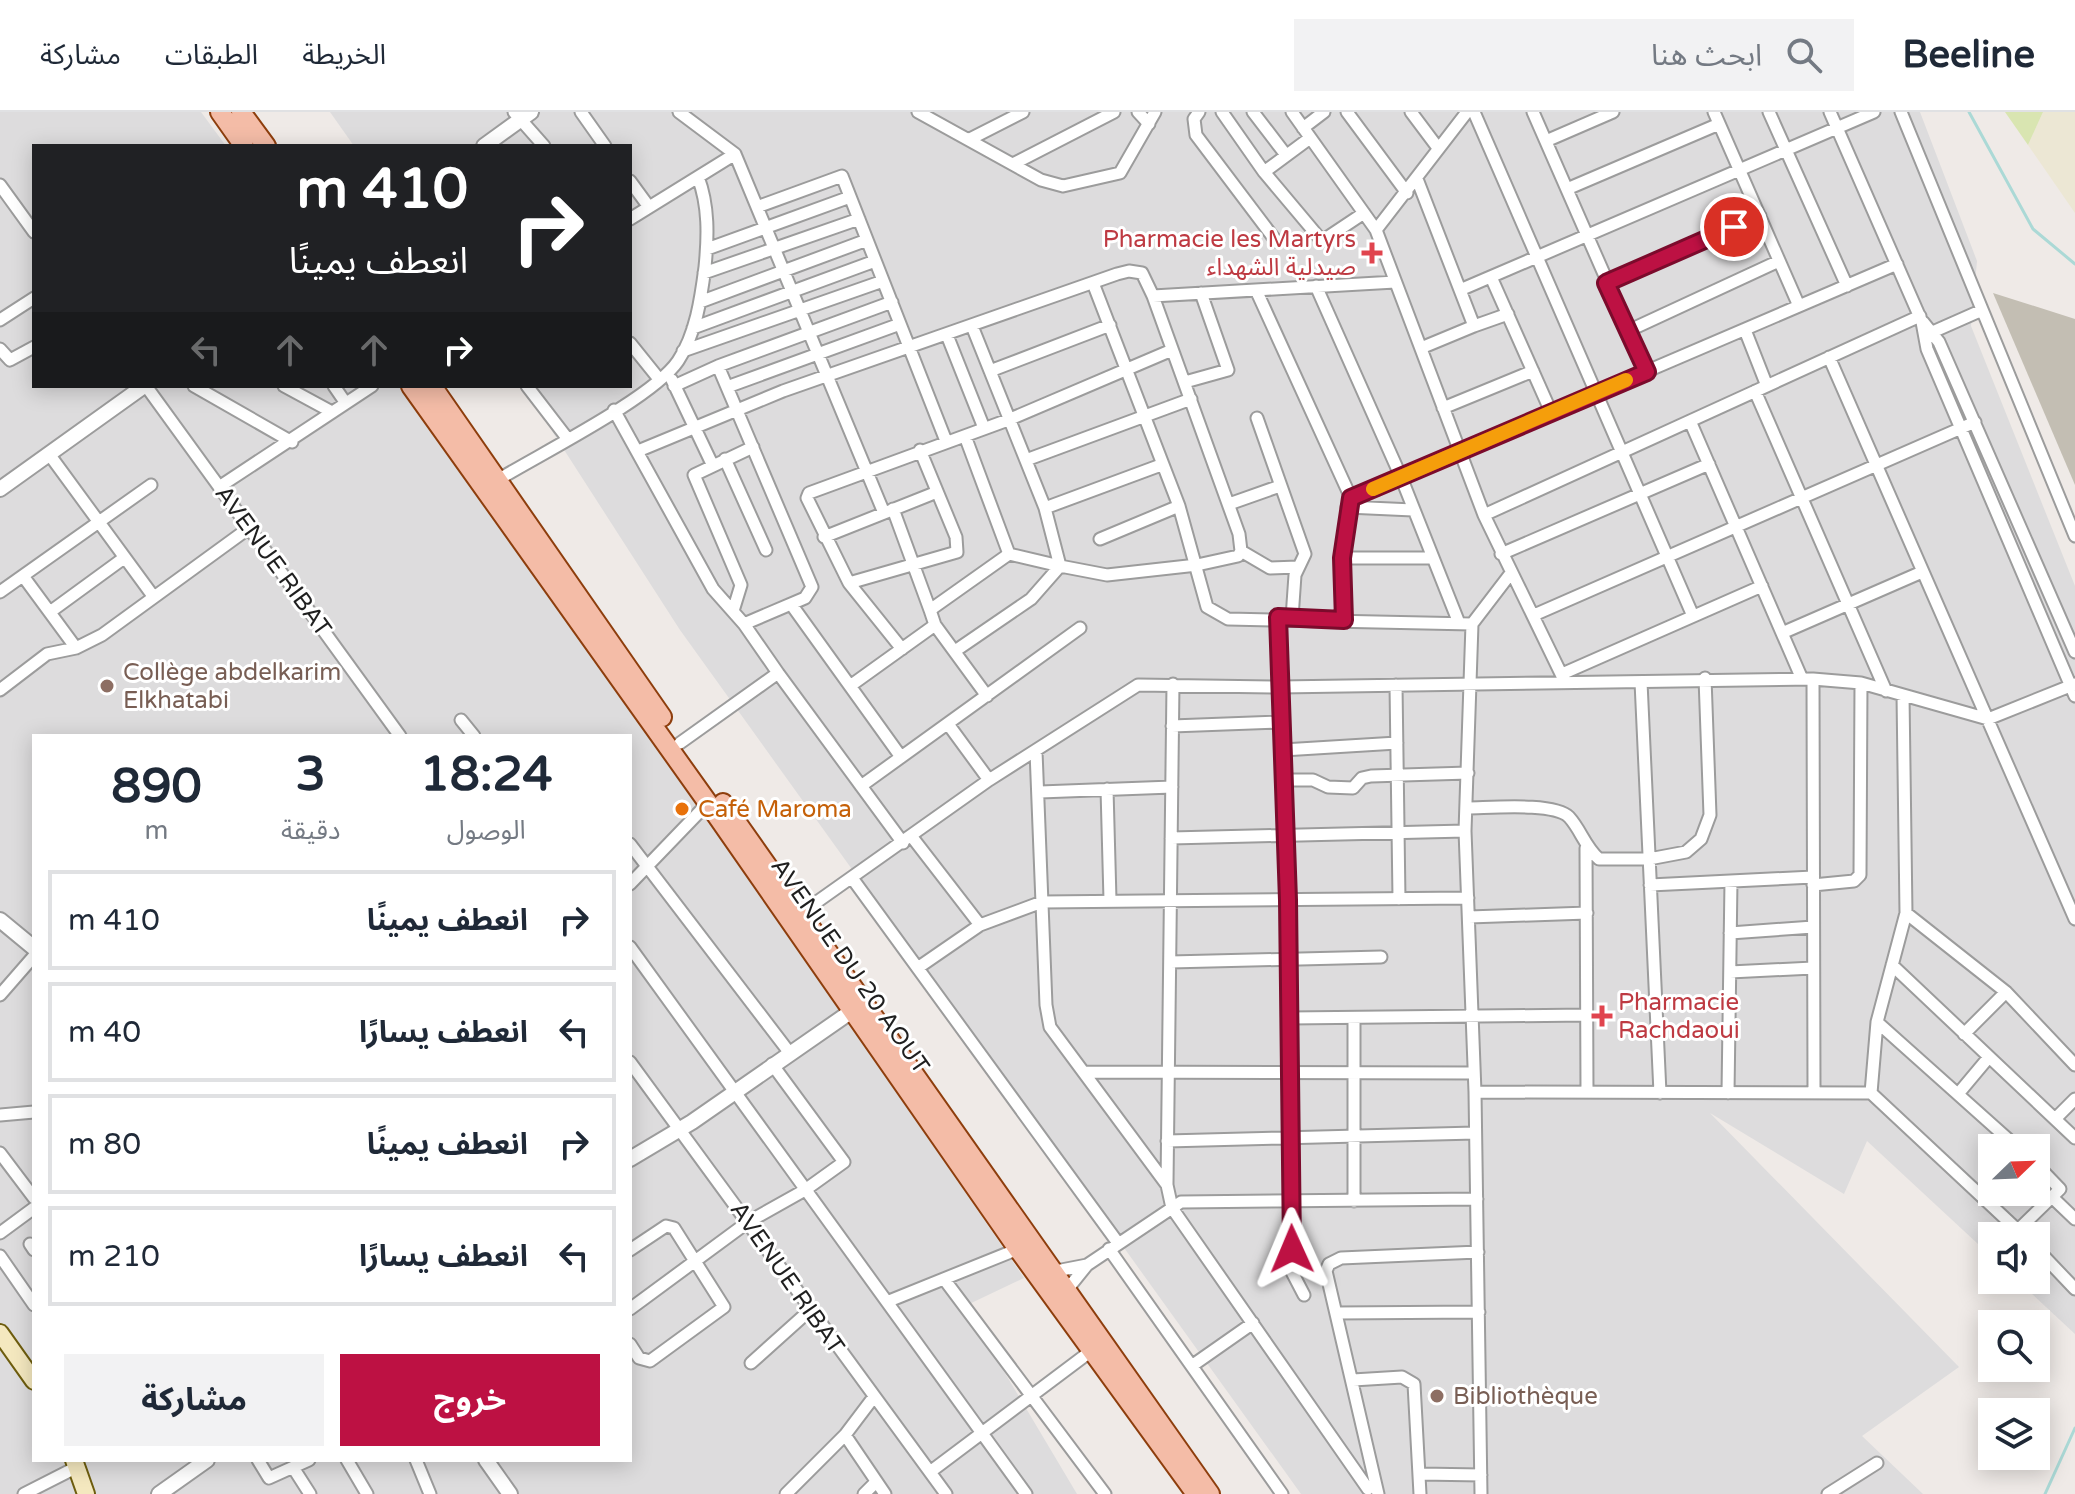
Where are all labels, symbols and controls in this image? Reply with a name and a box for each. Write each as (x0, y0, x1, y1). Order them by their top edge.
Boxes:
search box (1294, 19, 1854, 91)
text: Beeline (1902, 32, 2035, 78)
icon: search (1782, 33, 1826, 77)
text: ابحث هنا (1651, 37, 1762, 74)
text: مشاركة (40, 38, 121, 72)
text: الطبقات (165, 38, 258, 72)
text: الخريطة (302, 38, 386, 72)
text: 410 m (297, 156, 468, 223)
icon: right (496, 176, 600, 280)
pin (1700, 193, 1768, 261)
icon: arrive (1712, 205, 1756, 249)
place label: Pharmacie les Martyrs صيدلية الشهداء (1103, 225, 1356, 282)
text: انعطف يمينًا (289, 240, 468, 283)
marker: Pharmacie les Martyrs صيدلية الشهداء (1363, 244, 1381, 262)
icon: left (184, 328, 228, 372)
icon: ahead (268, 328, 312, 372)
icon: ahead (352, 328, 396, 372)
icon: right (436, 328, 480, 372)
street label: AVENUE RIBAT (209, 480, 338, 642)
place label: Collège abdelkarim Elkhatabi (123, 658, 341, 715)
marker: Collège abdelkarim Elkhatabi (98, 677, 116, 695)
text: 3 (296, 746, 326, 804)
text: 18:24 (420, 746, 553, 804)
text: 890 (111, 758, 202, 816)
place label: Café Maroma (698, 795, 852, 824)
marker: Café Maroma (673, 800, 691, 818)
text: m (145, 815, 168, 846)
text: دقيقة (281, 815, 340, 846)
text: الوصول (447, 815, 526, 846)
street label: AVENUE DU 20 AOUT (765, 853, 936, 1080)
icon: right (552, 898, 596, 942)
text: 410 m (68, 902, 160, 939)
text: انعطف يمينًا (367, 902, 528, 939)
place label: Pharmacie Rachdaoui (1618, 988, 1740, 1045)
marker: Pharmacie Rachdaoui (1593, 1007, 1611, 1025)
icon: left (552, 1010, 596, 1054)
text: 40 m (68, 1014, 141, 1051)
text: انعطف يسارًا (359, 1014, 528, 1051)
icon: right (552, 1122, 596, 1166)
text: 80 m (68, 1126, 141, 1163)
text: انعطف يمينًا (367, 1126, 528, 1163)
north arrow (1978, 1134, 2050, 1206)
map controls (1978, 1134, 2050, 1470)
street label: AVENUE RIBAT (724, 1196, 851, 1360)
position arrow (1250, 1207, 1334, 1291)
button: sound (1978, 1222, 2050, 1294)
icon: left (552, 1234, 596, 1278)
text: 210 m (68, 1238, 160, 1275)
text: انعطف يسارًا (359, 1238, 528, 1275)
button: search (1978, 1310, 2050, 1382)
button: مشاركة (64, 1354, 324, 1446)
button: خروج (340, 1354, 600, 1446)
place label: Bibliothèque (1453, 1382, 1598, 1411)
marker: Bibliothèque (1428, 1387, 1446, 1405)
button: layers (1978, 1398, 2050, 1470)

